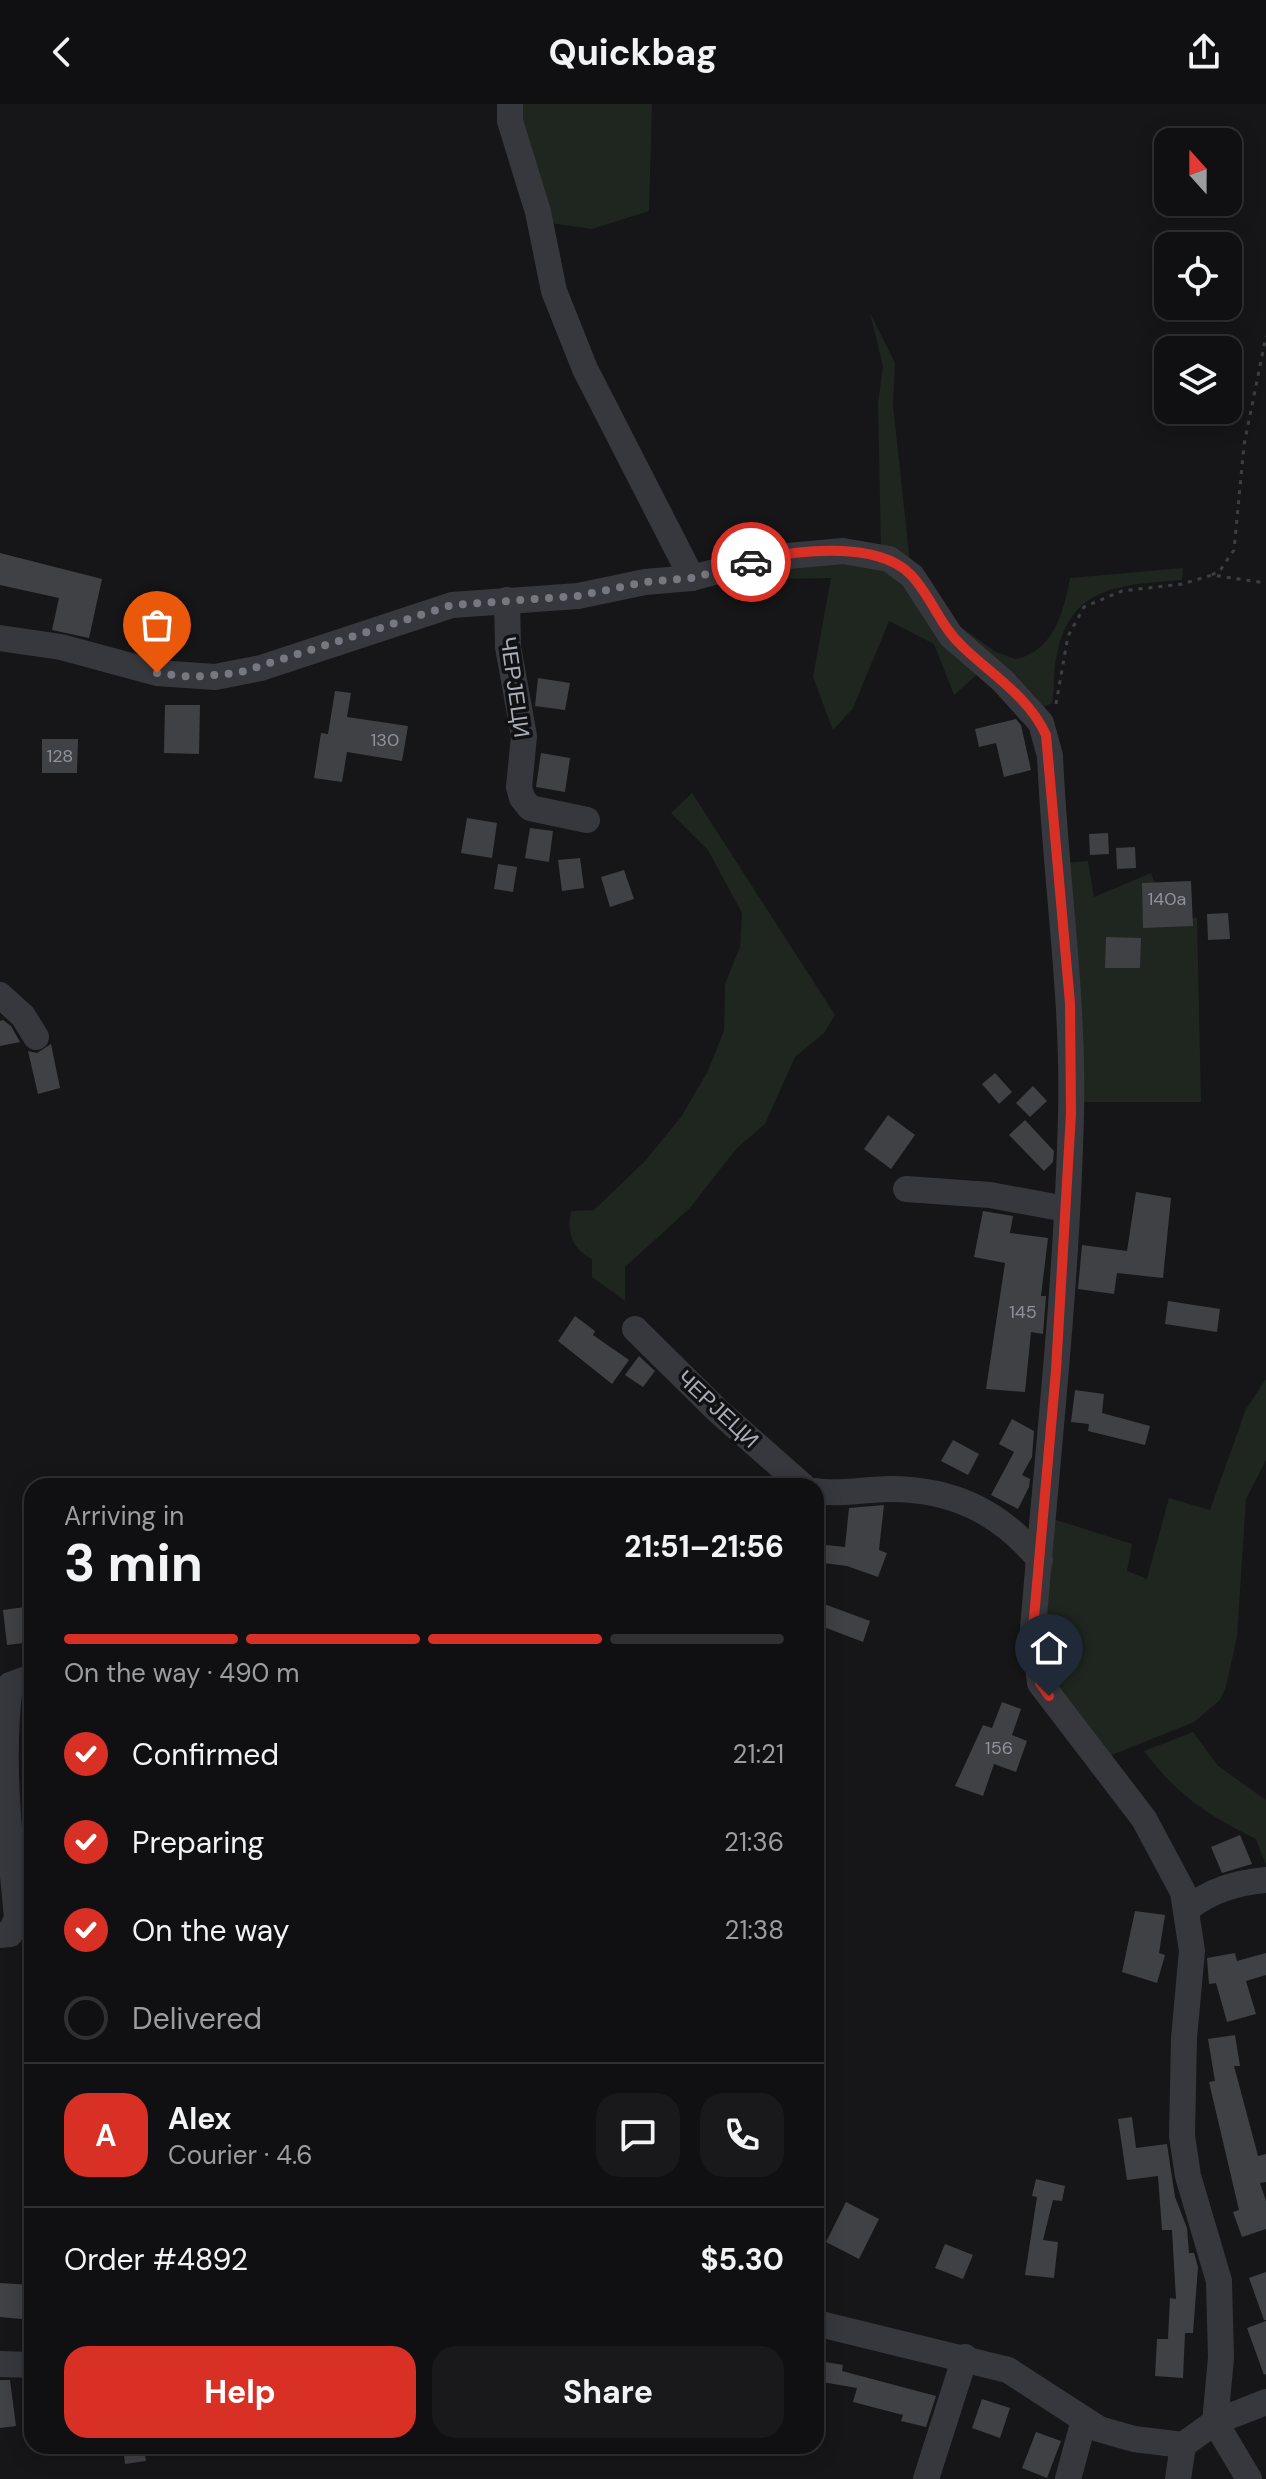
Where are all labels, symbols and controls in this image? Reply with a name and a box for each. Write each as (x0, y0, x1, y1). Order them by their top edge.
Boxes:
text: Quickbag (548, 29, 718, 76)
icon: back (40, 30, 84, 74)
icon: share (1182, 30, 1226, 74)
north arrow (1154, 128, 1242, 216)
map controls (1154, 128, 1242, 424)
button: locate (1154, 232, 1242, 320)
button: layers (1154, 336, 1242, 424)
courier (711, 522, 791, 602)
icon: car (729, 540, 773, 584)
pin (123, 591, 191, 673)
icon: bag (135, 603, 179, 647)
street label: ЧЕРЈЕЦИ (494, 635, 536, 739)
house number: 130 (371, 728, 399, 752)
house number: 128 (47, 744, 73, 768)
house number: 140a (1148, 887, 1186, 911)
house number: 145 (1009, 1300, 1037, 1324)
street label: ЧЕРЈЕЦИ (671, 1364, 765, 1454)
text: Arriving in (64, 1499, 184, 1533)
text: 21:51–21:56 (624, 1527, 784, 1566)
text: 3 min (64, 1529, 203, 1597)
pin (1015, 1614, 1083, 1696)
icon: home (1027, 1626, 1071, 1670)
text: On the way · 490 m (64, 1656, 299, 1690)
icon: check (64, 1732, 108, 1776)
text: Confirmed (132, 1735, 279, 1774)
house number: 156 (985, 1736, 1013, 1760)
text: 21:21 (733, 1737, 784, 1771)
icon: check (64, 1820, 108, 1864)
text: Preparing (132, 1823, 264, 1862)
text: 21:36 (724, 1825, 784, 1859)
icon: check (64, 1908, 108, 1952)
text: On the way (132, 1911, 289, 1950)
text: 21:38 (724, 1913, 784, 1947)
text: Delivered (132, 1999, 262, 2038)
button: chat (596, 2093, 680, 2177)
button: phone (700, 2093, 784, 2177)
text: Alex (168, 2099, 231, 2138)
text: A (95, 2116, 117, 2155)
text: Courier · 4.6 (168, 2138, 313, 2172)
text: Order #4892 (64, 2240, 248, 2279)
text: $5.30 (700, 2240, 784, 2279)
button: Help (64, 2346, 416, 2438)
button: Share (432, 2346, 784, 2438)

